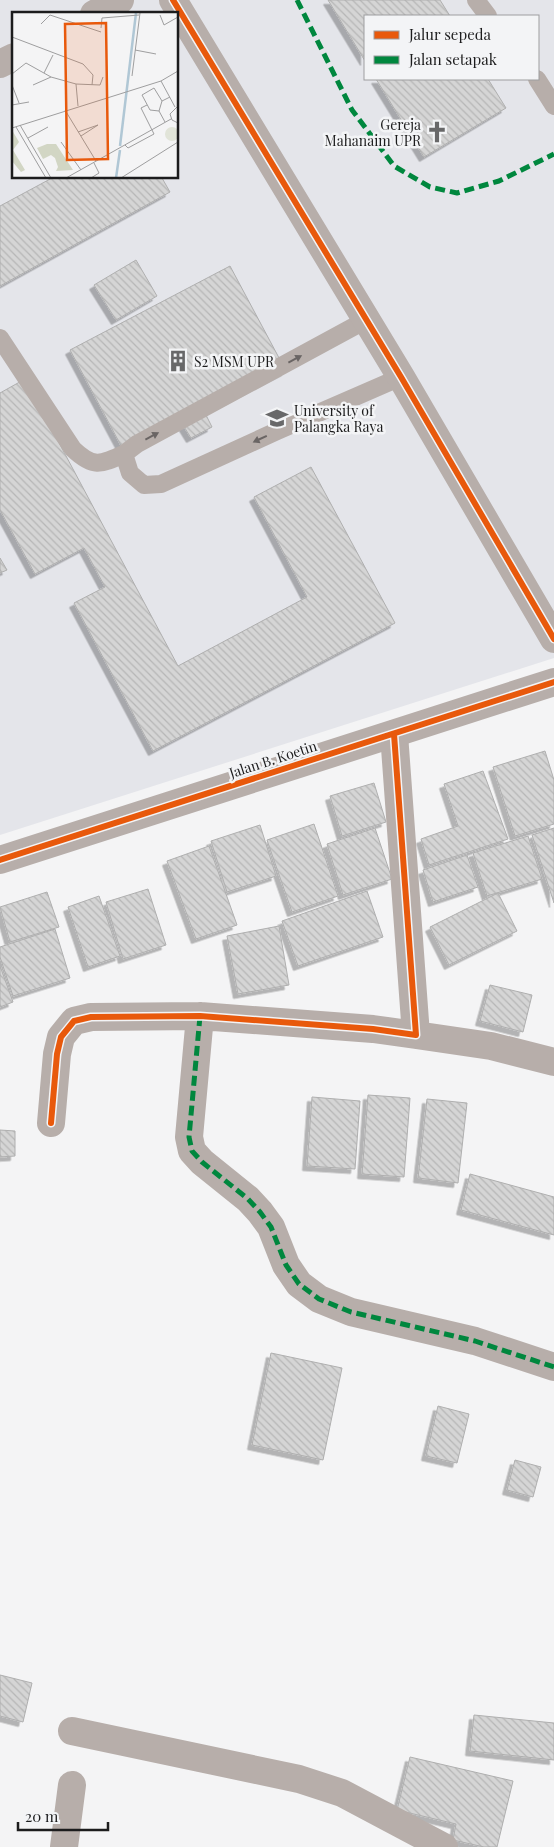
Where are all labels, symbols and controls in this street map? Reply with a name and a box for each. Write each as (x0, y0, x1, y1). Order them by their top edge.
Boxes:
inset map (12, 12, 179, 179)
legend (364, 15, 539, 80)
text: Jalur sepeda (408, 24, 491, 44)
text: Jalan setapak (408, 49, 498, 69)
place label: Gereja Mahanaim UPR (325, 115, 422, 150)
church icon: Gereja Mahanaim UPR (424, 119, 450, 145)
building icon: S2 MSM UPR (165, 348, 191, 374)
place label: S2 MSM UPR (194, 352, 275, 371)
one-way arrow (288, 354, 302, 363)
place label: University of Palangka Raya (294, 401, 383, 436)
school or university icon: University of Palangka Raya (264, 405, 290, 431)
one-way arrow (145, 431, 159, 440)
one-way arrow (253, 435, 267, 443)
street label: Jalan B. Koetin (226, 736, 320, 782)
scale bar (18, 1800, 108, 1832)
text: 20 m (25, 1806, 59, 1826)

